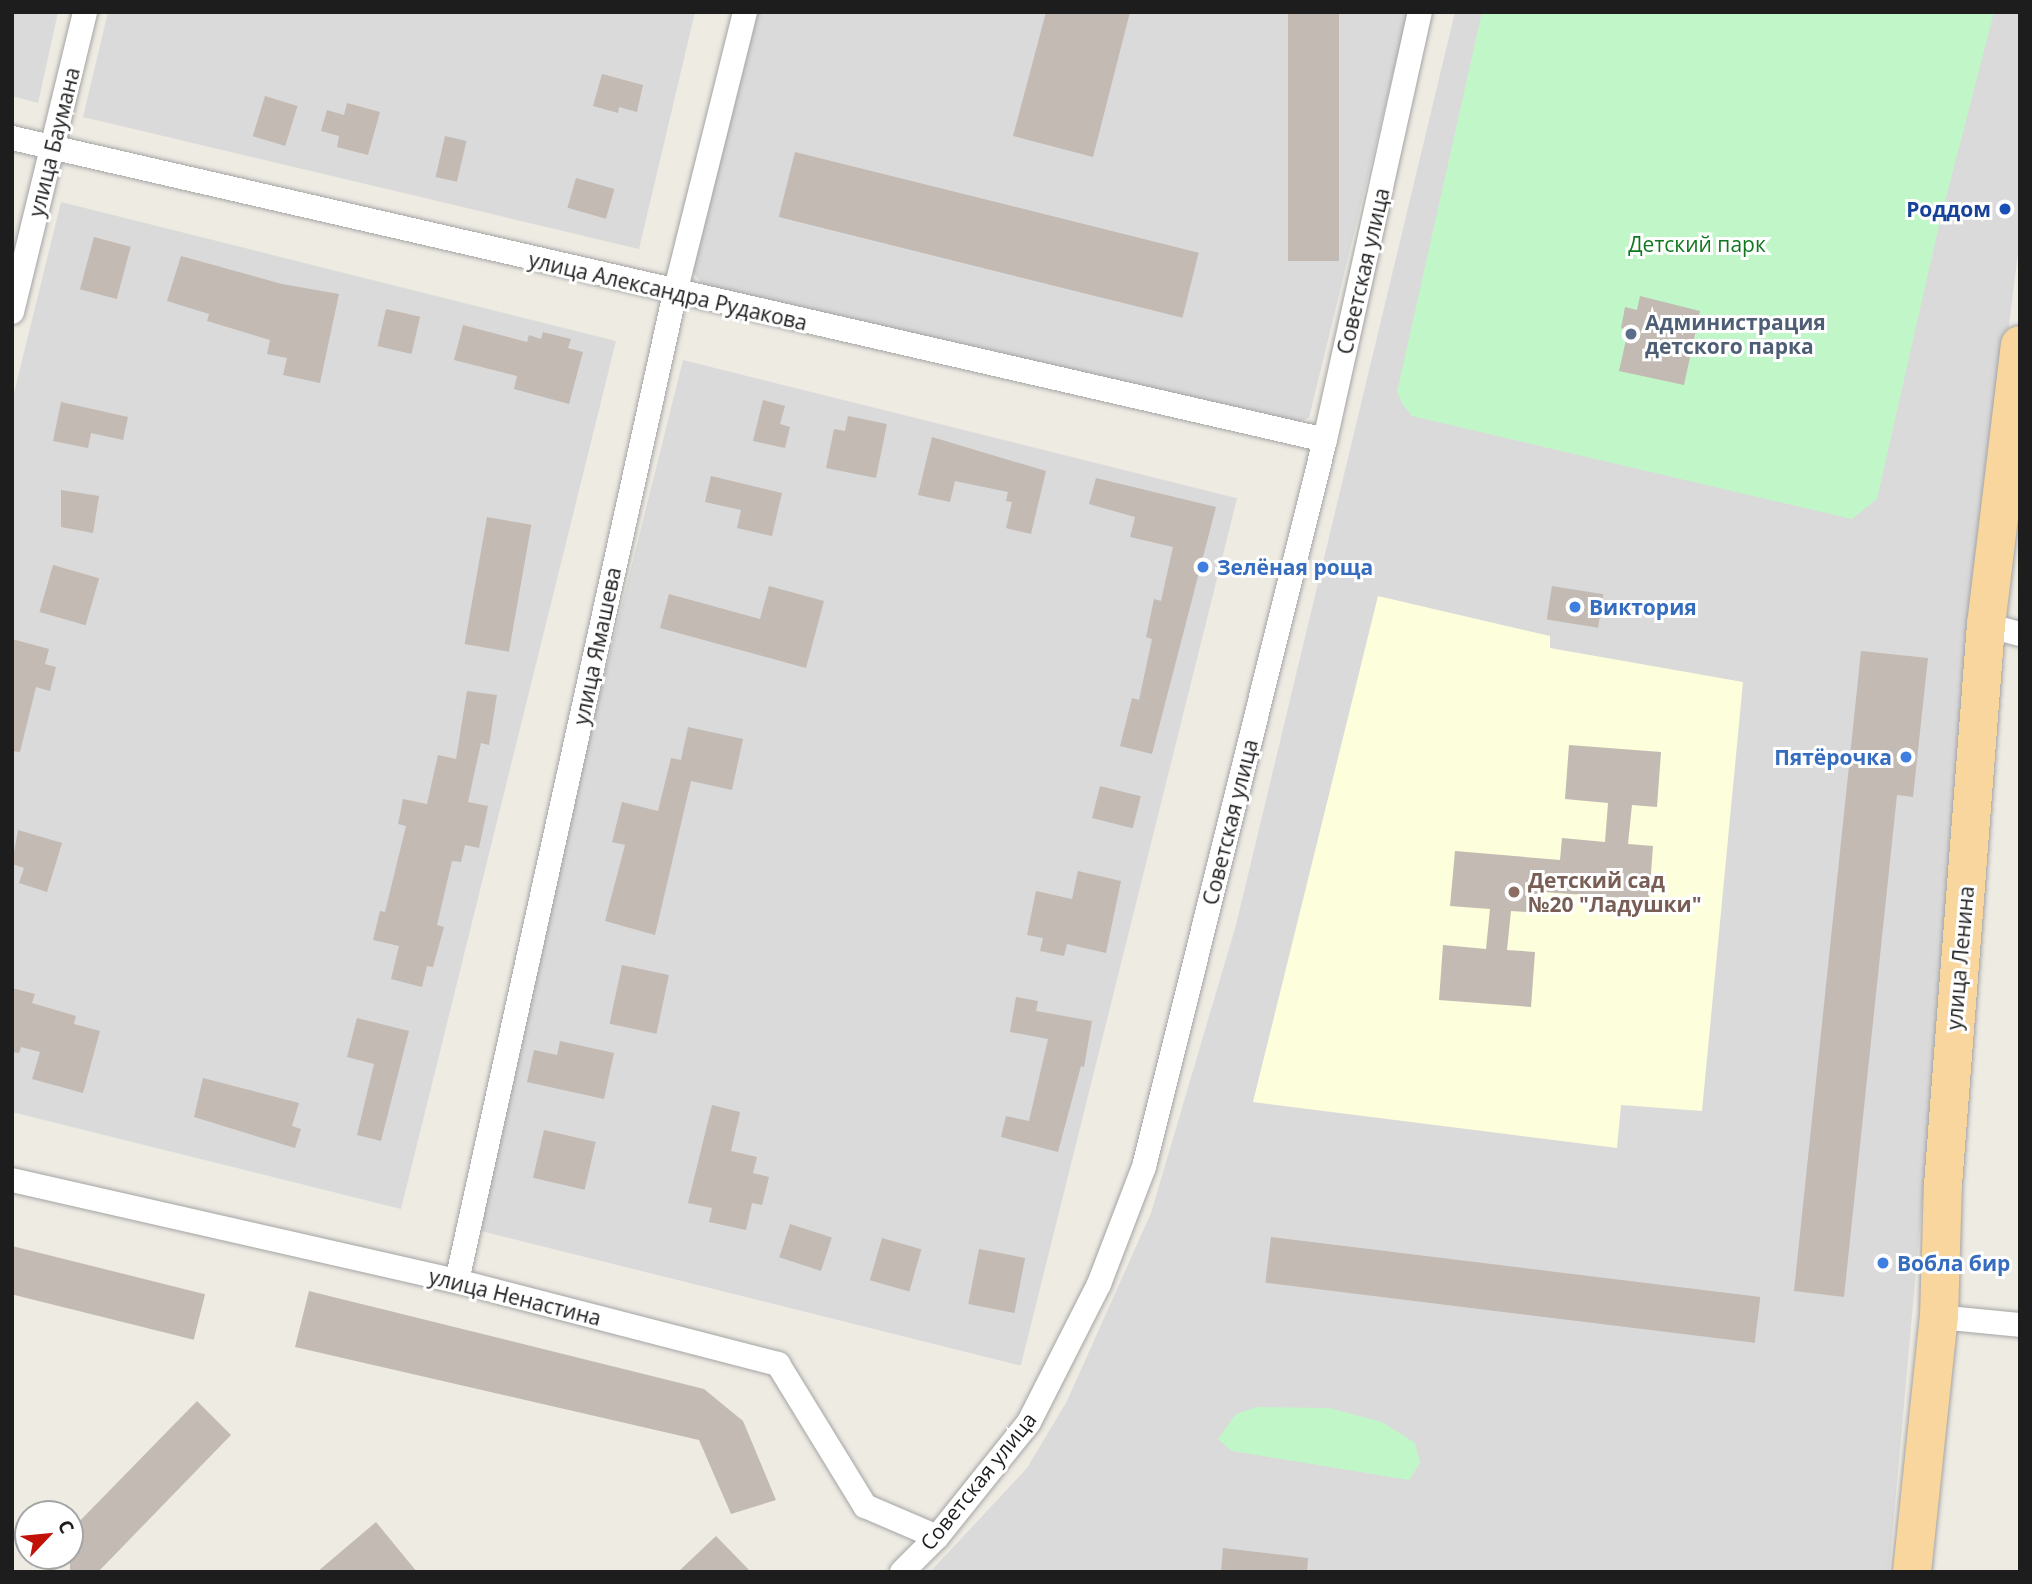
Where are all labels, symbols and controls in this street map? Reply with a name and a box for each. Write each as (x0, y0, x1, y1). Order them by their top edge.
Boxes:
street label: улица Баумана (23, 65, 85, 219)
street label: Советская улица (1332, 185, 1394, 357)
place label: Роддом (1906, 196, 1991, 222)
marker: Роддом (1997, 201, 2013, 217)
park label: Детский парк (1628, 231, 1766, 257)
street label: улица Александра Рудакова (526, 247, 810, 335)
place label: Администрация детского парка (1645, 309, 1826, 359)
marker: Администрация детского парка (1623, 326, 1639, 342)
place label: Зелёная роща (1217, 554, 1373, 580)
marker: Зелёная роща (1195, 559, 1211, 575)
street label: улица Ямашева (568, 565, 626, 727)
place label: Виктория (1589, 594, 1697, 620)
marker: Виктория (1567, 599, 1583, 615)
street label: Советская улица (1197, 736, 1263, 908)
place label: Пятёрочка (1774, 744, 1892, 770)
marker: Пятёрочка (1898, 749, 1914, 765)
place label: Детский сад №20 "Ладушки" (1528, 867, 1702, 917)
marker: Детский сад №20 "Ладушки" (1506, 884, 1522, 900)
street label: улица Ленина (1941, 885, 1979, 1031)
place label: Вобла бир (1897, 1250, 2010, 1276)
marker: Вобла бир (1875, 1255, 1891, 1271)
street label: улица Ненастина (426, 1263, 604, 1331)
street label: Советская улица (915, 1407, 1041, 1555)
north arrow (14, 1500, 84, 1570)
text: С (52, 1516, 80, 1538)

